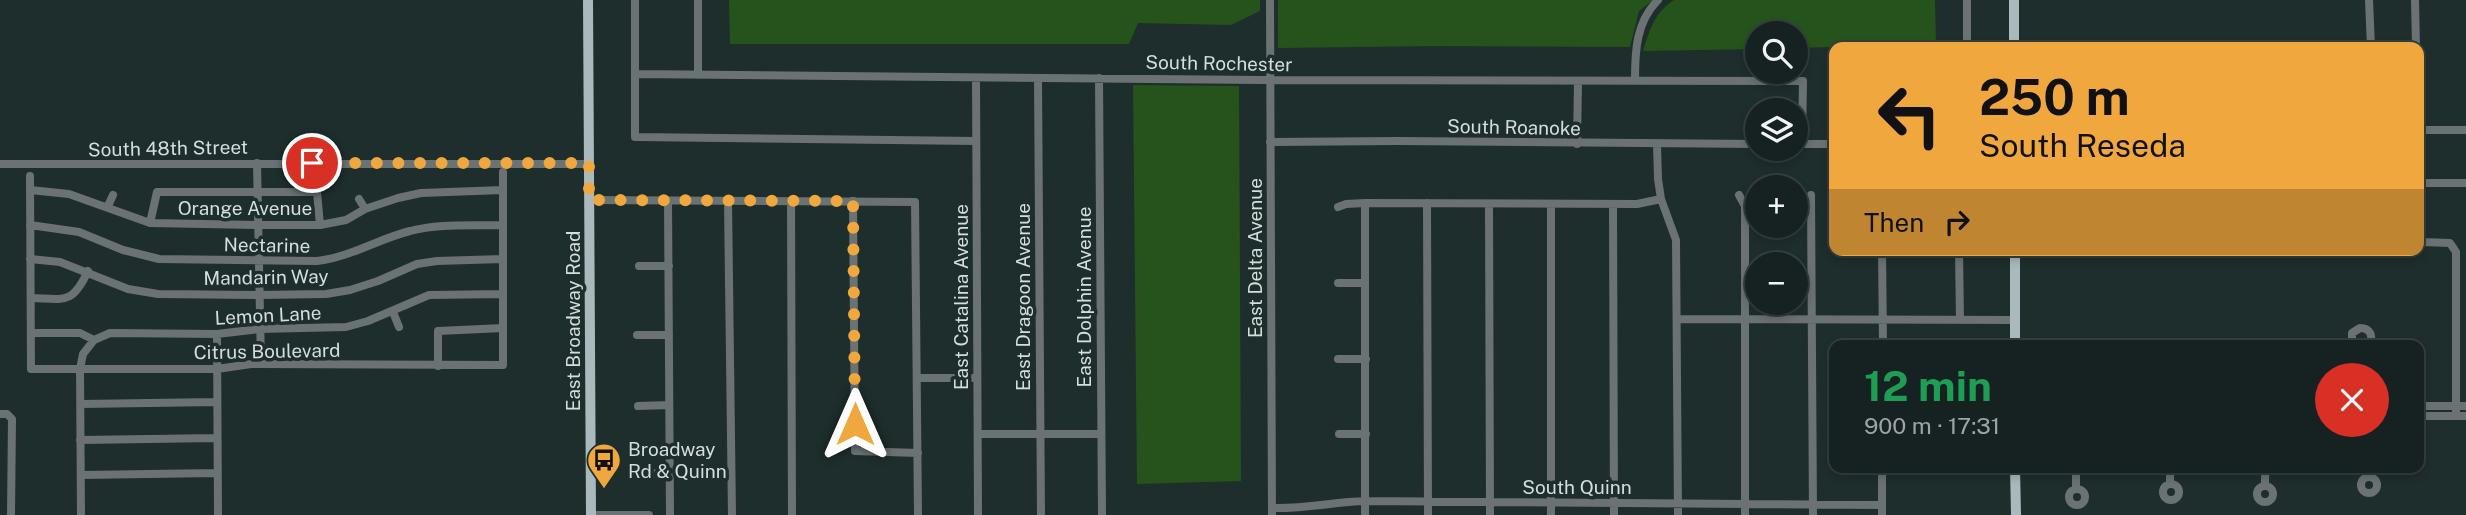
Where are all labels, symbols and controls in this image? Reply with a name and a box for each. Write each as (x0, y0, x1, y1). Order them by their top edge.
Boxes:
map controls (1745, 21, 1808, 315)
button: search (1745, 21, 1808, 84)
street label: South Rochester (1145, 51, 1293, 75)
text: 250 m (1979, 68, 2130, 126)
icon: left (1864, 70, 1955, 161)
button: layers (1745, 98, 1808, 161)
street label: South Roanoke (1447, 115, 1581, 139)
text: South Reseda (1979, 127, 2186, 164)
pin (282, 133, 342, 193)
street label: South 48th Street (88, 136, 248, 160)
icon: arrive (293, 144, 331, 182)
button: + (1745, 175, 1808, 238)
street label: East Delta Avenue (1244, 178, 1266, 338)
street label: Orange Avenue (178, 197, 312, 219)
street label: East Dragoon Avenue (1012, 203, 1034, 391)
icon: right (1938, 203, 1976, 241)
street label: East Catalina Avenue (950, 204, 972, 390)
street label: East Dolphin Avenue (1073, 207, 1095, 388)
text: Then (1864, 207, 1924, 238)
street label: East Broadway Road (562, 231, 584, 411)
street label: Nectarine (223, 233, 311, 257)
button: − (1745, 252, 1808, 315)
street label: Mandarin Way (203, 265, 329, 289)
street label: Lemon Lane (214, 301, 322, 329)
street label: Citrus Boulevard (193, 339, 341, 363)
text: 12 min (1864, 361, 1992, 410)
button: close (2315, 363, 2389, 437)
position arrow (818, 387, 892, 461)
text: 900 m · 17:31 (1864, 412, 2000, 439)
place label: Broadway Rd & Quinn (628, 438, 727, 482)
bus stop icon: Broadway Rd & Quinn (585, 441, 623, 490)
street label: South Quinn (1522, 476, 1632, 498)

